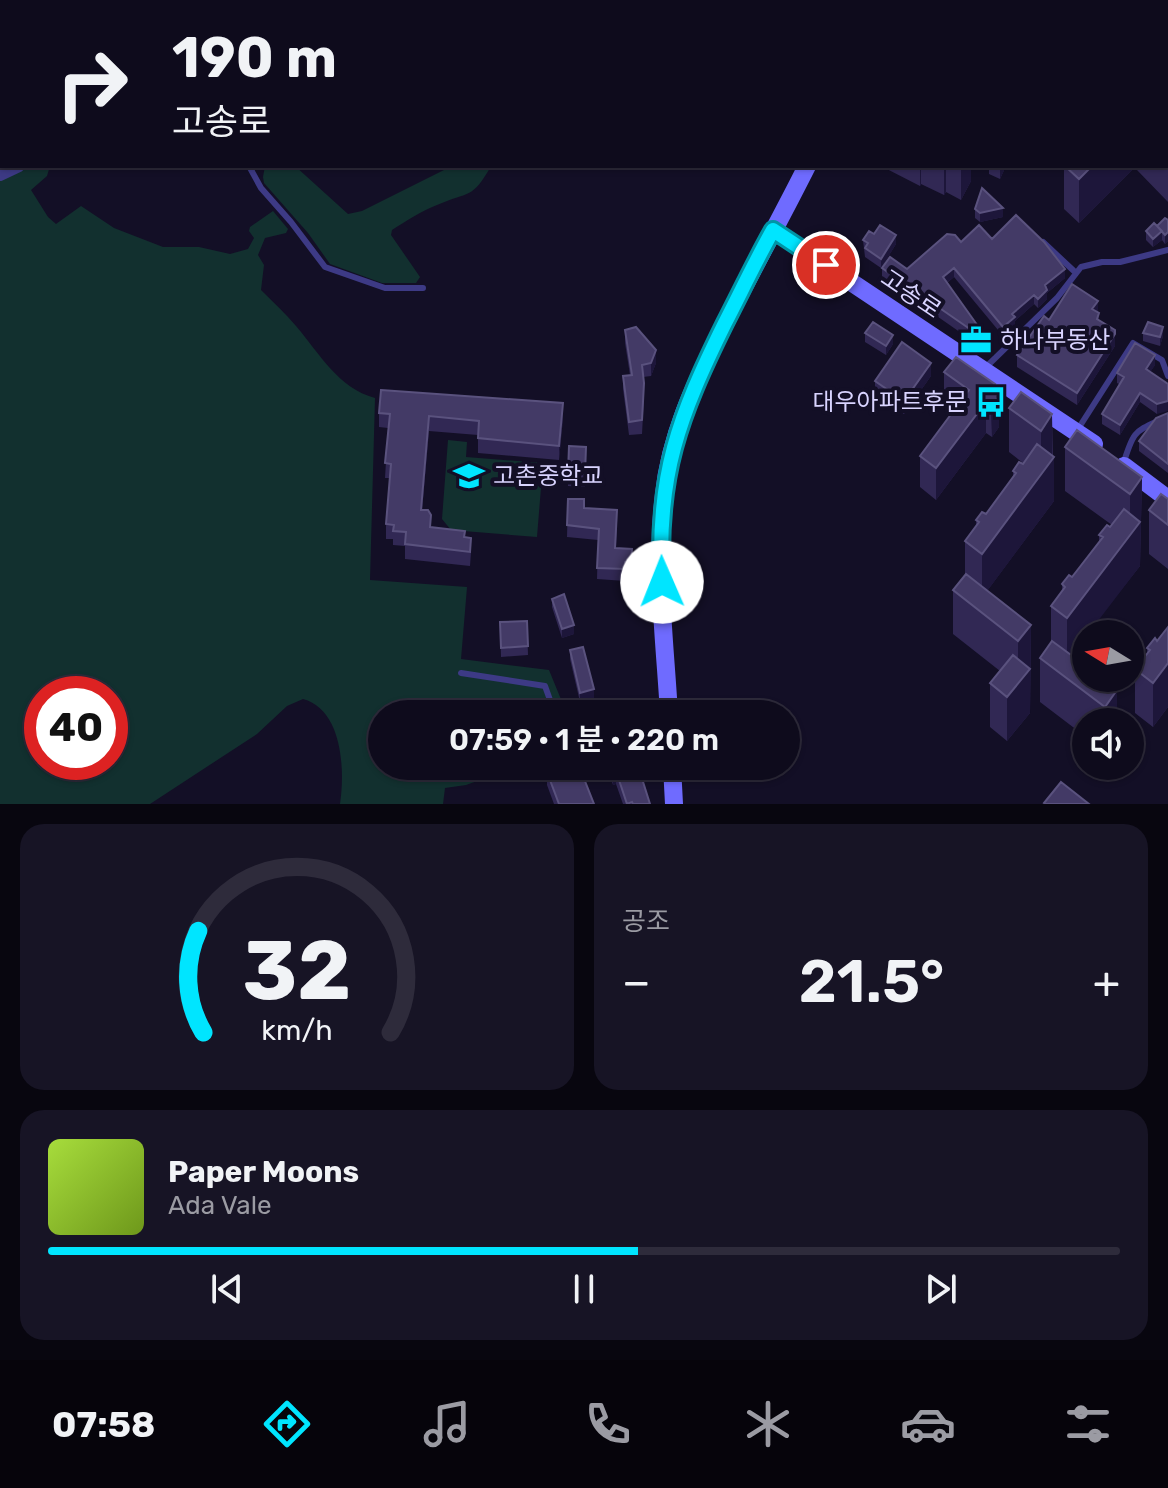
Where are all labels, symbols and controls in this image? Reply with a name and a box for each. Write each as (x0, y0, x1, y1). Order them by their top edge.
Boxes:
text: 190 m (172, 25, 337, 91)
icon: right (40, 32, 144, 136)
text: 고송로 (172, 100, 271, 143)
pin (792, 231, 860, 299)
icon: arrive (804, 243, 848, 287)
street label: 고송로 (876, 264, 946, 324)
office icon: 하나부동산 (959, 323, 993, 357)
place label: 하나부동산 (1000, 326, 1110, 354)
bus stop icon: 대우아파트후문 (974, 385, 1008, 419)
place label: 대우아파트후문 (812, 388, 967, 416)
school or university icon: 고촌중학교 (452, 459, 486, 493)
place label: 고촌중학교 (493, 462, 603, 490)
position arrow (620, 540, 704, 624)
north arrow (1072, 620, 1144, 692)
map controls (1072, 620, 1144, 780)
speed limit sign: 40 (24, 676, 128, 780)
button: sound (1072, 708, 1144, 780)
text: 07:59 · 1 분 · 220 m (449, 722, 719, 758)
text: 공조 (622, 906, 670, 937)
text: 32 (243, 921, 351, 1020)
text: 21.5° (799, 946, 944, 1017)
text: − (622, 956, 651, 1008)
text: + (1093, 956, 1120, 1008)
text: km/h (261, 1013, 333, 1047)
text: Paper Moons (168, 1154, 359, 1190)
text: Ada Vale (168, 1190, 272, 1221)
icon: previous (205, 1267, 249, 1311)
icon: pause (562, 1267, 606, 1311)
icon: next (919, 1267, 963, 1311)
icon: directions (259, 1396, 315, 1452)
icon: music (419, 1396, 475, 1452)
icon: phone (580, 1396, 636, 1452)
icon: climate (740, 1396, 796, 1452)
icon: car (900, 1396, 956, 1452)
icon: filters (1060, 1396, 1116, 1452)
text: 07:58 (52, 1403, 155, 1446)

